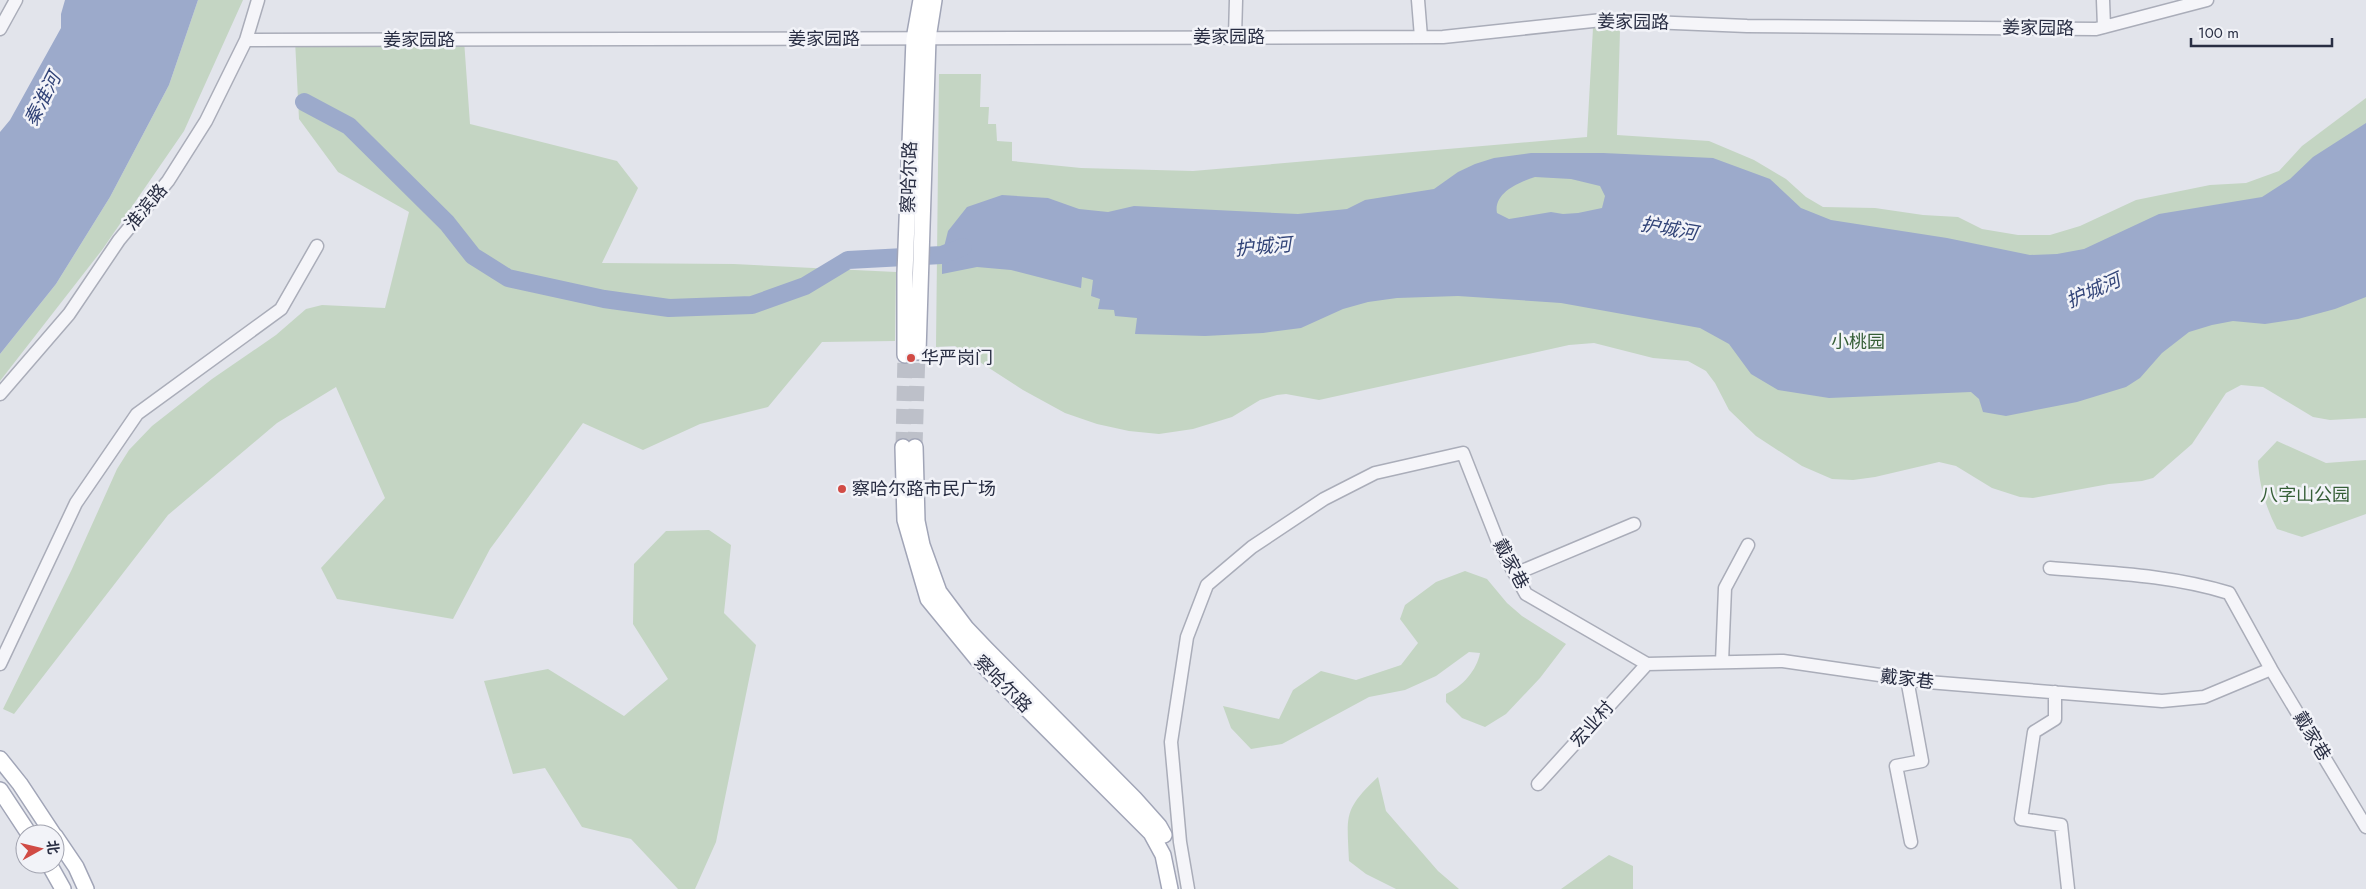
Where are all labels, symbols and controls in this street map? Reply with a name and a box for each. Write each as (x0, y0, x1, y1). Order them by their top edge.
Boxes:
street label: 姜家园路 (1597, 8, 1669, 36)
street label: 姜家园路 (2002, 14, 2074, 42)
scale bar (2191, 15, 2332, 47)
text: 100 m (2198, 22, 2239, 44)
street label: 姜家园路 (1193, 24, 1265, 50)
street label: 姜家园路 (788, 26, 860, 52)
street label: 姜家园路 (383, 27, 455, 53)
water label: 秦淮河 (17, 64, 69, 131)
street label: 察哈尔路 (895, 141, 923, 213)
street label: 淮滨路 (119, 178, 173, 236)
water label: 护城河 (1638, 210, 1703, 247)
water label: 护城河 (1233, 230, 1297, 262)
water label: 护城河 (2062, 265, 2128, 314)
park label: 小桃园 (1831, 329, 1885, 355)
place label: 华严岗门 (921, 345, 993, 371)
marker: 华严岗门 (905, 352, 917, 364)
place label: 察哈尔路市民广场 (852, 476, 996, 502)
park label: 八字山公园 (2260, 482, 2350, 508)
marker: 察哈尔路市民广场 (836, 483, 848, 495)
street label: 戴家巷 (1487, 534, 1535, 594)
street label: 察哈尔路 (968, 649, 1038, 719)
street label: 戴家巷 (1879, 663, 1935, 695)
street label: 宏业村 (1564, 695, 1620, 753)
street label: 戴家巷 (2287, 706, 2337, 766)
north arrow (15, 824, 65, 874)
text: 北 (42, 839, 64, 856)

